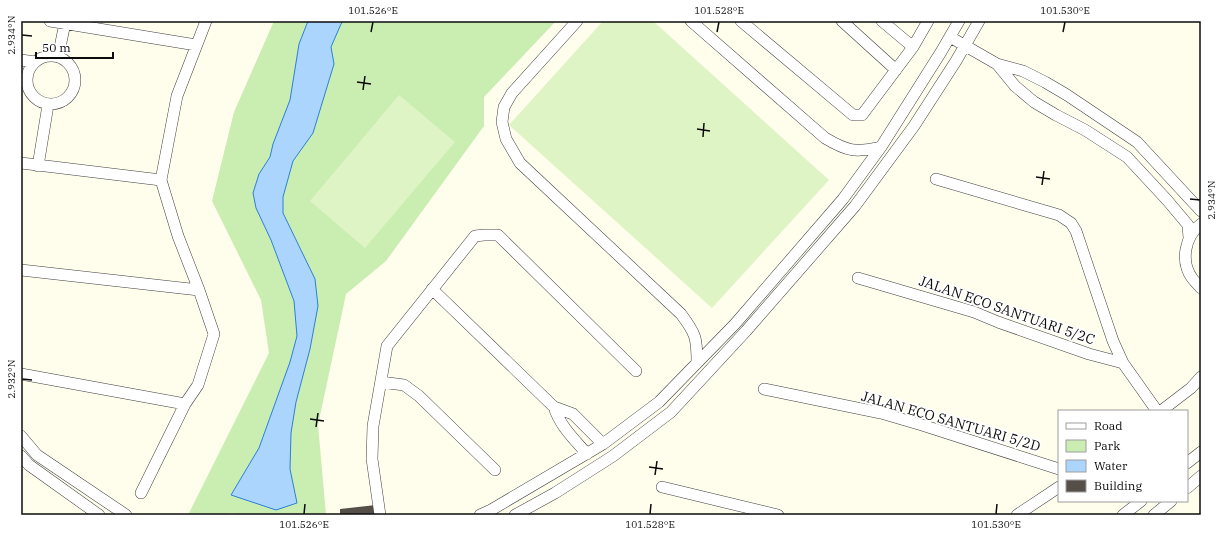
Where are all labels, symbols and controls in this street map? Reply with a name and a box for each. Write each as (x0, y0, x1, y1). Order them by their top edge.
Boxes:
text: 101.526°E (348, 4, 398, 17)
text: 101.528°E (694, 4, 744, 17)
text: 101.530°E (1040, 4, 1090, 17)
text: 2.934°N (5, 15, 18, 55)
scale bar (36, 34, 113, 60)
text: 50 m (42, 40, 71, 55)
text: 2.934°N (1205, 180, 1218, 220)
street label: JALAN ECO SANTUARI 5/2C (917, 271, 1097, 349)
text: 2.932°N (5, 359, 18, 399)
street label: JALAN ECO SANTUARI 5/2D (859, 387, 1043, 455)
legend (1058, 410, 1188, 502)
text: Road (1094, 418, 1123, 433)
text: Park (1094, 438, 1120, 453)
text: Water (1094, 458, 1128, 473)
text: Building (1094, 478, 1142, 493)
text: 101.526°E (279, 518, 329, 531)
text: 101.528°E (625, 518, 675, 531)
text: 101.530°E (971, 518, 1021, 531)

